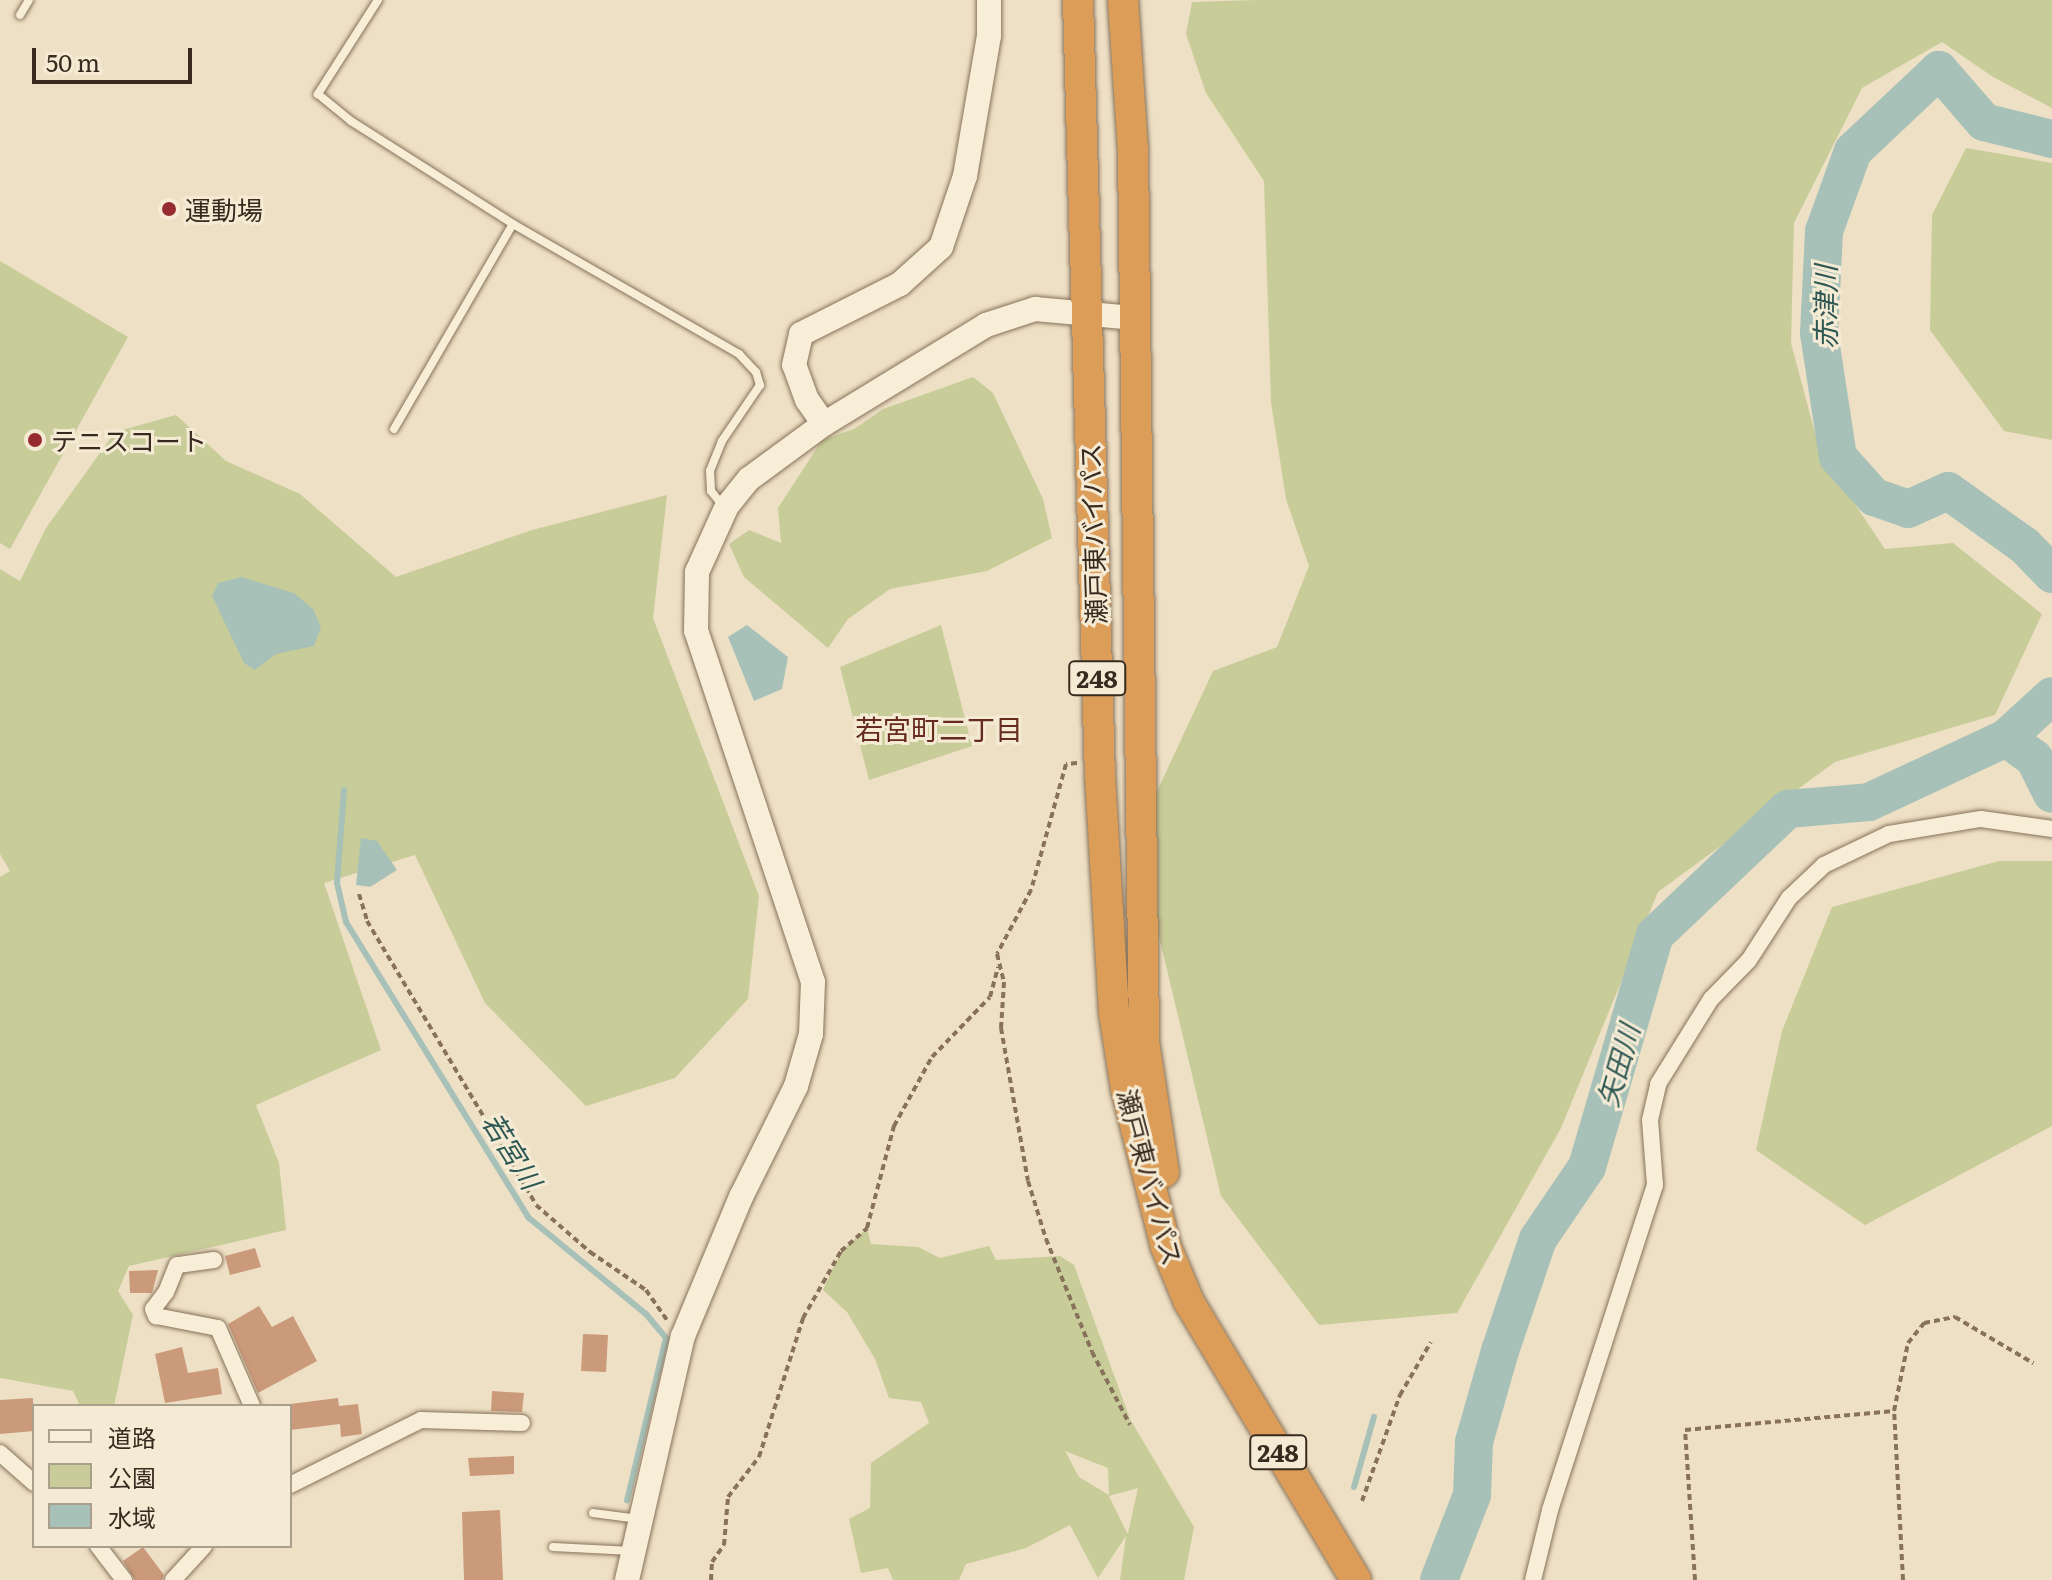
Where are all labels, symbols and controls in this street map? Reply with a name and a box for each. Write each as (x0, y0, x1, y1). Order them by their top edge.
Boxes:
scale bar (36, 32, 196, 82)
text: 50 m (46, 44, 100, 79)
place label: 運動場 (185, 193, 263, 225)
marker: 運動場 (160, 200, 178, 218)
water label: 赤津川 (1807, 265, 1841, 349)
place label: テニスコート (51, 424, 207, 456)
marker: テニスコート (26, 431, 44, 449)
street label: 瀬戸東バイパス (1073, 443, 1111, 625)
road number: 248 (1067, 658, 1127, 698)
district label: 若宮町二丁目 (855, 711, 1023, 745)
water label: 矢田川 (1589, 1020, 1645, 1110)
street label: 瀬戸東バイパス (1112, 1085, 1190, 1269)
water label: 若宮川 (476, 1105, 550, 1195)
legend (32, 1404, 292, 1548)
text: 道路 (108, 1419, 156, 1454)
road number: 248 (1248, 1432, 1308, 1472)
text: 公園 (108, 1459, 156, 1494)
text: 水域 (108, 1499, 156, 1534)

